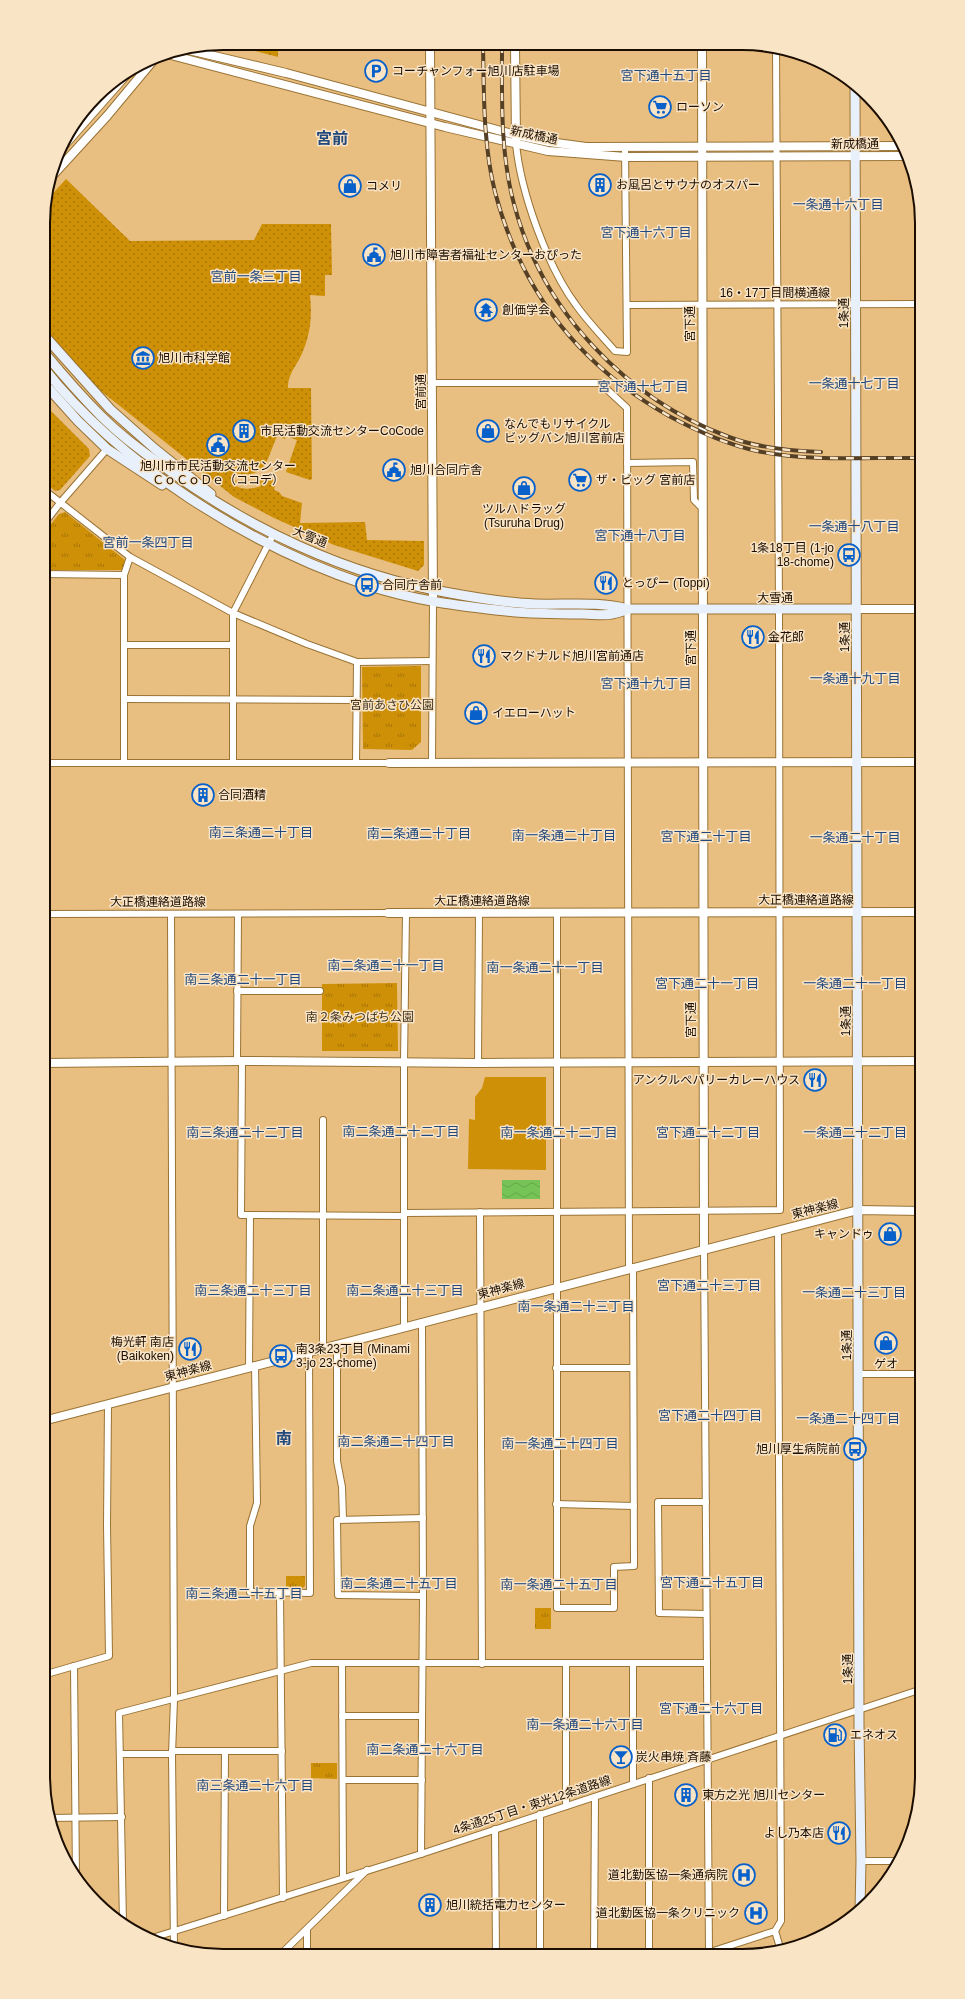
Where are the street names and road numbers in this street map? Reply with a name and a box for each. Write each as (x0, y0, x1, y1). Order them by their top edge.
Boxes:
street label: 新成橋通 (509, 123, 559, 147)
street label: 新成橋通 (831, 137, 879, 151)
street label: 16・17丁目間横通線 (720, 286, 830, 300)
street label: 1条通 (837, 298, 851, 328)
street label: 宮下通 (683, 306, 697, 342)
street label: 宮前通 (414, 374, 428, 410)
street label: 大雪通 (291, 524, 329, 550)
street label: 大雪通 (757, 591, 793, 605)
street label: 1条通 (838, 622, 852, 652)
street label: 宮下通 (684, 630, 698, 666)
street label: 大正橋連絡道路線 (758, 893, 854, 907)
street label: 大正橋連絡道路線 (434, 894, 530, 908)
street label: 大正橋連絡道路線 (110, 895, 206, 909)
street label: 宮下通 (684, 1002, 698, 1038)
street label: 1条通 (839, 1006, 853, 1036)
street label: 東神楽線 (790, 1196, 840, 1222)
street label: 東神楽線 (476, 1276, 526, 1302)
street label: 1条通 (840, 1330, 854, 1360)
street label: 東神楽線 (163, 1358, 213, 1384)
street label: 1条通 (841, 1654, 855, 1684)
street label: 4条通25丁目・東光12条道路線 (451, 1773, 613, 1837)

